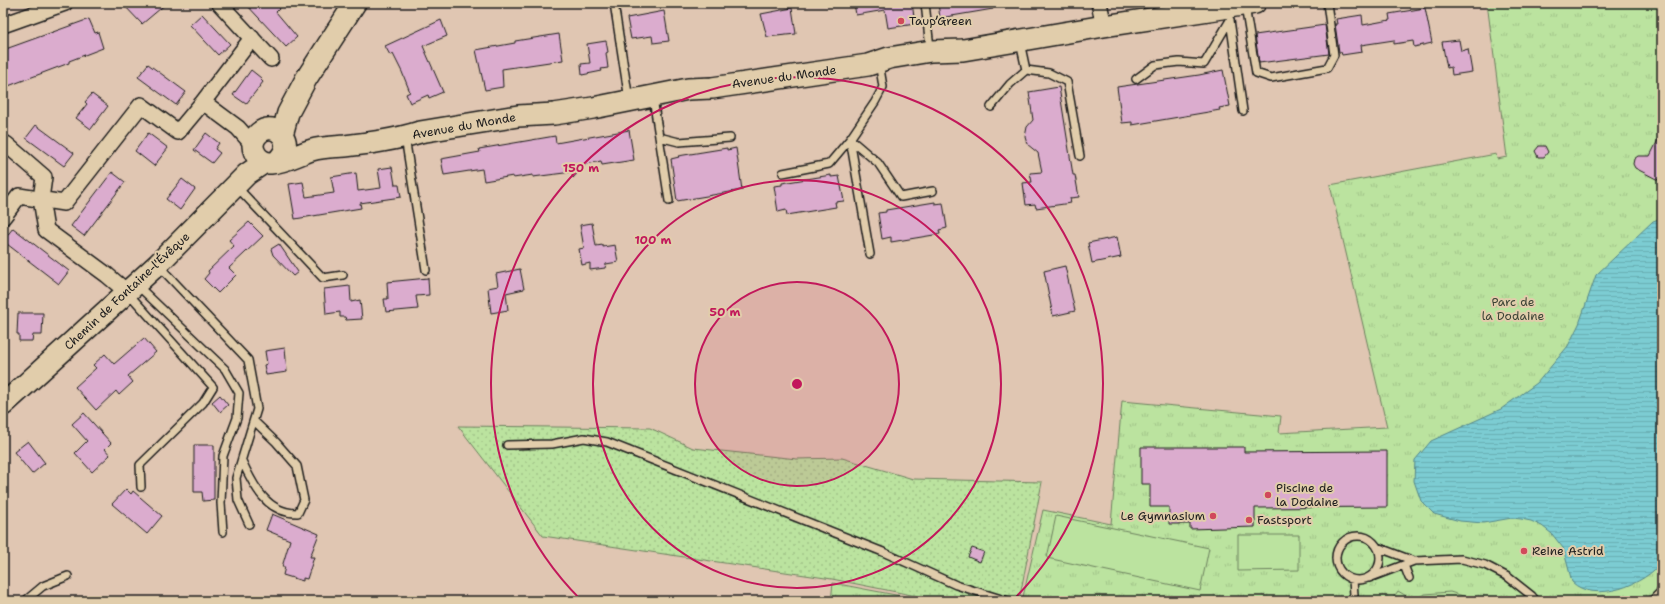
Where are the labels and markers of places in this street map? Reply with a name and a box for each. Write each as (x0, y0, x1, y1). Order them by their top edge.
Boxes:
place label: Taup’Green (909, 13, 972, 29)
marker: Taup’Green (896, 16, 906, 26)
centre of rings (790, 377, 804, 391)
place label: Piscine de la Dodaine (1276, 480, 1339, 510)
marker: Piscine de la Dodaine (1263, 490, 1273, 500)
place label: Le Gymnasium (1121, 508, 1205, 524)
marker: Le Gymnasium (1208, 511, 1218, 521)
place label: Fastsport (1257, 512, 1312, 528)
marker: Fastsport (1244, 515, 1254, 525)
place label: Reine Astrid (1532, 543, 1604, 559)
marker: Reine Astrid (1519, 546, 1529, 556)

